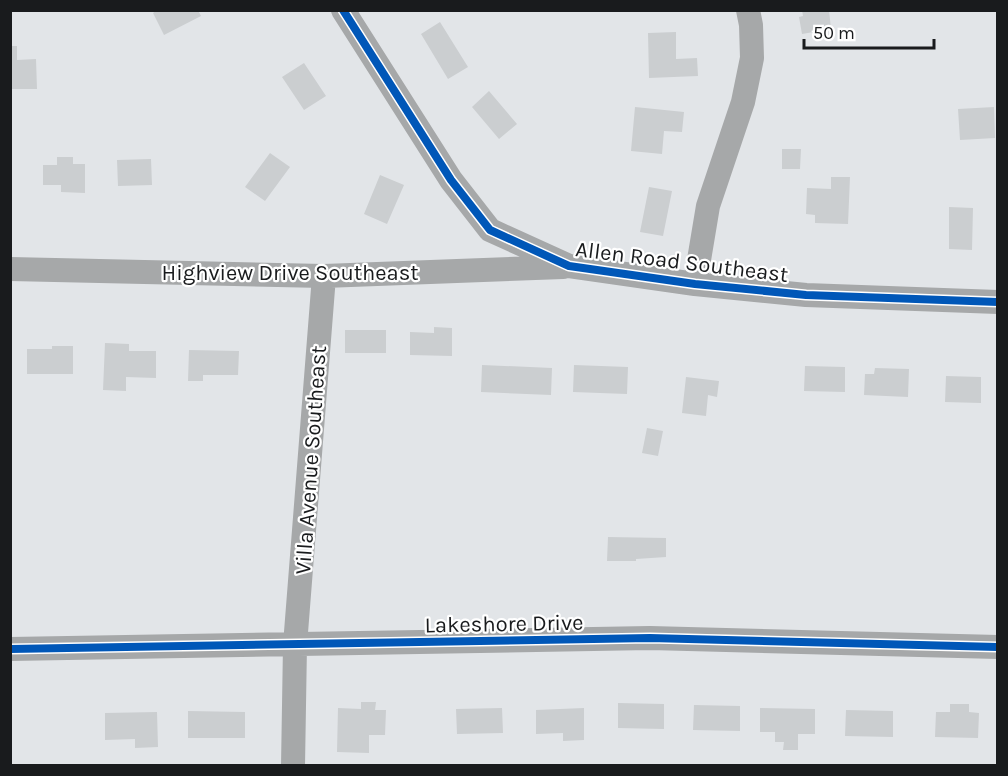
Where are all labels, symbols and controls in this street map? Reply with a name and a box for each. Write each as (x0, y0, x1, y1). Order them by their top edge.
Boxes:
scale bar (804, 12, 934, 50)
text: 50 m (813, 22, 855, 44)
street label: Allen Road Southeast (574, 236, 790, 288)
street label: Highview Drive Southeast (161, 260, 419, 286)
street label: Villa Avenue Southeast (290, 345, 332, 576)
street label: Lakeshore Drive (424, 610, 584, 638)

